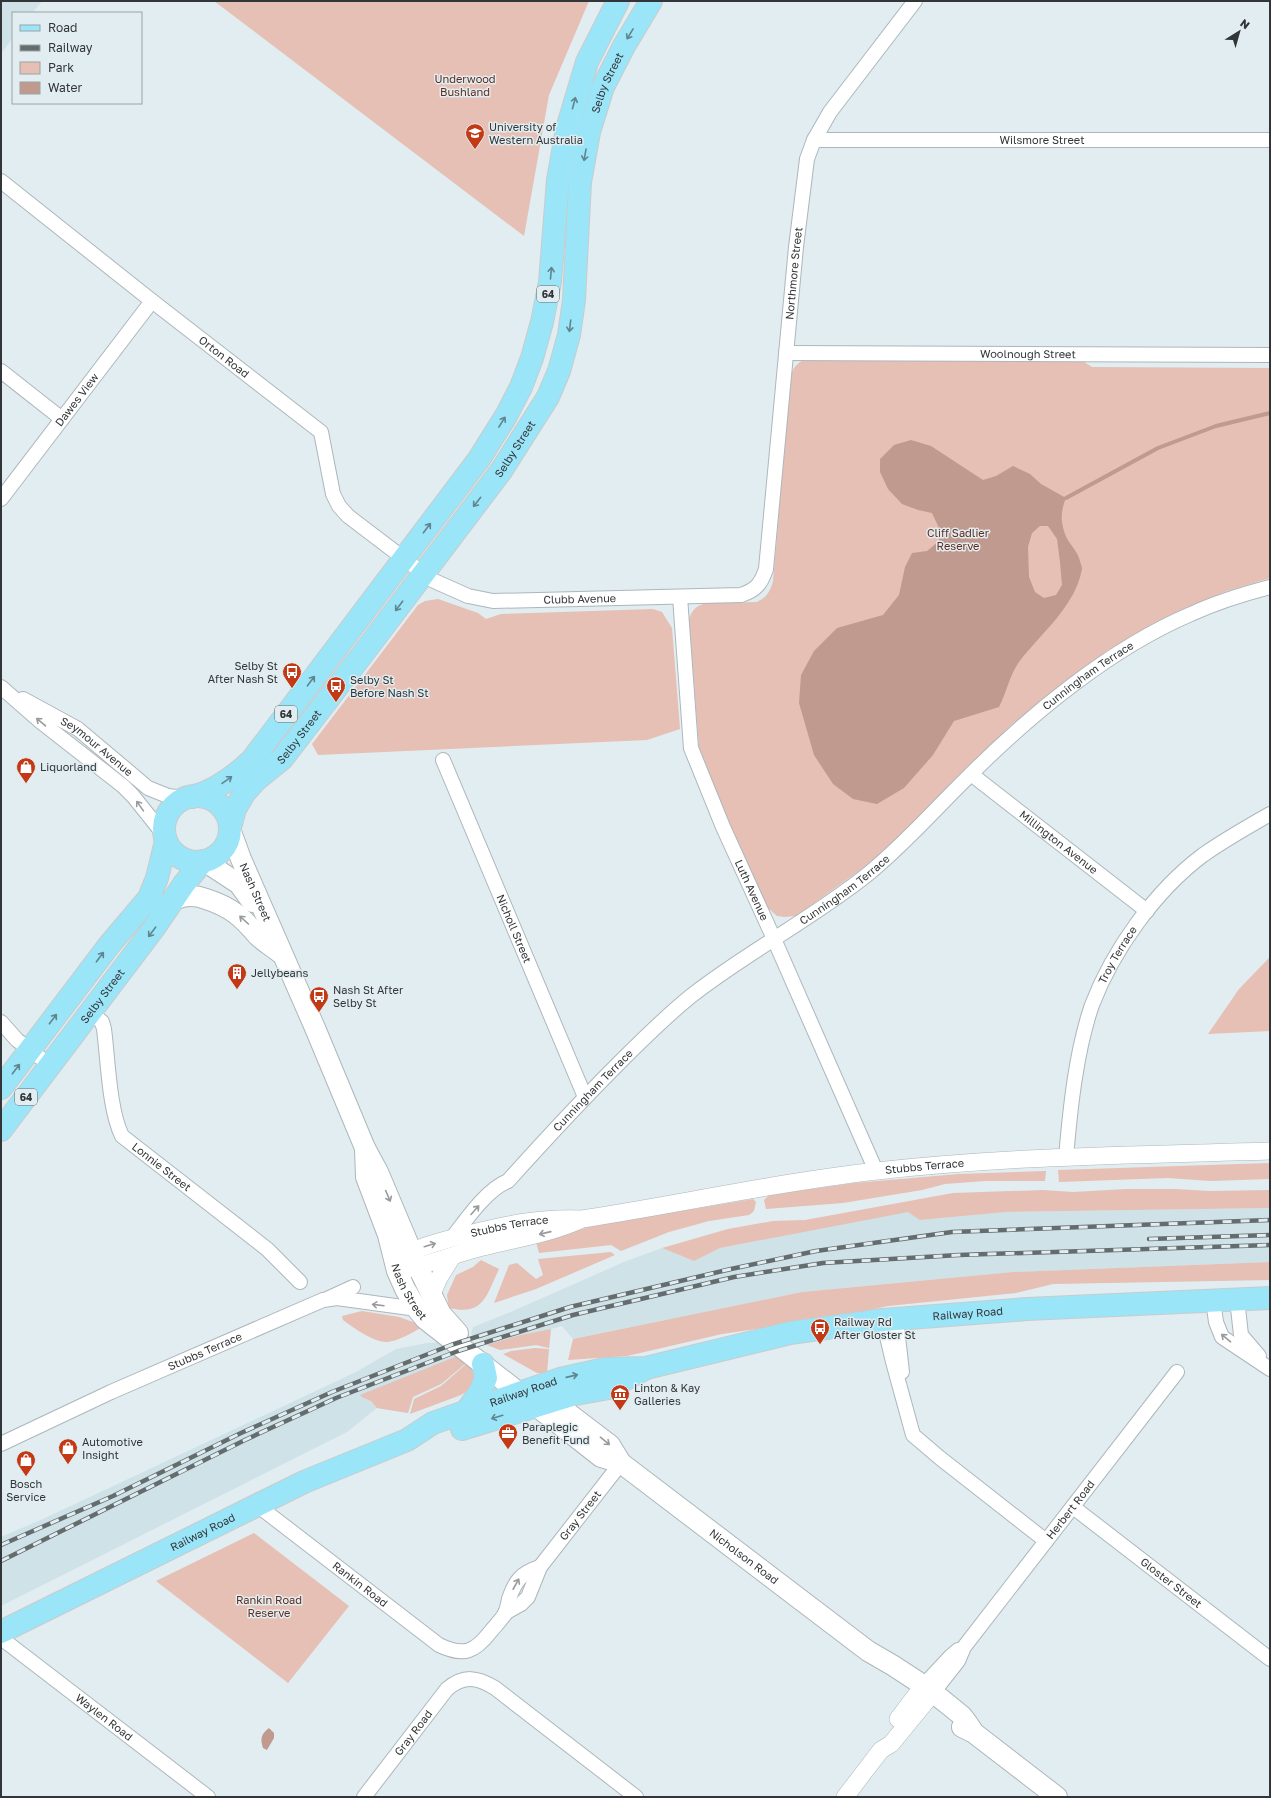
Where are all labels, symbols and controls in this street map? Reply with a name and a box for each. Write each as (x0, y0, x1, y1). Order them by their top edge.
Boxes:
legend (12, 12, 142, 104)
north arrow (1219, 12, 1259, 52)
text: N (1238, 16, 1253, 31)
text: Road (48, 20, 77, 35)
one-way arrow (626, 28, 634, 40)
text: Railway (48, 40, 93, 55)
street label: Selby Street (588, 50, 626, 115)
text: Park (48, 60, 74, 75)
park label: Underwood Bushland (434, 72, 496, 98)
text: Water (48, 80, 82, 95)
one-way arrow (571, 97, 578, 110)
place label: University of Western Australia (489, 120, 583, 146)
school or university icon: University of Western Australia (464, 122, 486, 150)
street label: Wilsmore Street (999, 133, 1085, 146)
one-way arrow (581, 148, 589, 161)
street label: Northmore Street (782, 226, 804, 320)
one-way arrow (547, 267, 554, 280)
road number: 64 (537, 286, 559, 302)
one-way arrow (566, 319, 574, 332)
street label: Orton Road (197, 333, 252, 380)
street label: Woolnough Street (980, 347, 1076, 360)
street label: Dawes View (52, 370, 101, 428)
one-way arrow (498, 417, 506, 428)
street label: Selby Street (492, 418, 537, 480)
one-way arrow (473, 497, 481, 508)
one-way arrow (423, 522, 431, 533)
park label: Cliff Sadlier Reserve (927, 526, 990, 552)
street label: Clubb Avenue (543, 591, 616, 606)
one-way arrow (395, 600, 404, 611)
street label: Cunningham Terrace (1040, 638, 1136, 712)
place label: Selby St After Nash St (208, 659, 278, 685)
bus stop icon: Selby St After Nash St (281, 661, 303, 689)
place label: Selby St Before Nash St (350, 673, 429, 699)
bus stop icon: Selby St Before Nash St (325, 675, 347, 703)
one-way arrow (307, 676, 315, 687)
road number: 64 (275, 706, 297, 722)
street label: Selby Street (274, 707, 324, 767)
street label: Seymour Avenue (59, 714, 136, 778)
one-way arrow (36, 718, 47, 727)
shop icon: Liquorland (15, 756, 37, 784)
place label: Liquorland (40, 760, 97, 773)
one-way arrow (222, 776, 233, 784)
one-way arrow (136, 801, 144, 812)
street label: Millington Avenue (1017, 807, 1101, 876)
street label: Cunningham Terrace (797, 852, 892, 927)
street label: Luth Avenue (733, 857, 772, 922)
street label: Nash Street (237, 861, 274, 923)
street label: Nicholl Street (494, 892, 535, 965)
one-way arrow (239, 915, 250, 924)
street label: Troy Terrace (1095, 923, 1139, 986)
one-way arrow (147, 926, 156, 937)
one-way arrow (96, 952, 105, 963)
building icon: Jellybeans (226, 962, 248, 990)
street label: Selby Street (77, 966, 127, 1026)
place label: Jellybeans (251, 966, 309, 979)
place label: Nash St After Selby St (333, 983, 404, 1009)
bus stop icon: Nash St After Selby St (308, 985, 330, 1013)
one-way arrow (49, 1014, 58, 1025)
street label: Cunningham Terrace (550, 1046, 635, 1134)
one-way arrow (11, 1063, 20, 1074)
road number: 64 (15, 1089, 37, 1105)
street label: Lonnie Street (130, 1139, 194, 1193)
street label: Stubbs Terrace (884, 1156, 964, 1176)
one-way arrow (384, 1190, 392, 1202)
one-way arrow (470, 1205, 479, 1216)
street label: Stubbs Terrace (469, 1212, 549, 1239)
one-way arrow (539, 1229, 552, 1237)
one-way arrow (423, 1241, 436, 1248)
street label: Nash Street (389, 1262, 430, 1322)
one-way arrow (372, 1301, 385, 1309)
street label: Railway Road (932, 1304, 1003, 1322)
place label: Railway Rd After Gloster St (834, 1315, 916, 1341)
bus stop icon: Railway Rd After Gloster St (809, 1317, 831, 1345)
street label: Stubbs Terrace (166, 1329, 244, 1373)
one-way arrow (1221, 1334, 1231, 1343)
one-way arrow (565, 1372, 578, 1380)
street label: Railway Road (488, 1374, 559, 1409)
place label: Linton & Kay Galleries (634, 1381, 700, 1407)
museum icon: Linton & Kay Galleries (609, 1383, 631, 1411)
one-way arrow (491, 1414, 504, 1421)
place label: Paraplegic Benefit Fund (522, 1420, 590, 1446)
office icon: Paraplegic Benefit Fund (497, 1422, 519, 1450)
place label: Automotive Insight (82, 1435, 143, 1461)
shop icon: Automotive Insight (57, 1437, 79, 1465)
one-way arrow (599, 1437, 610, 1445)
shop icon: Bosch Service (15, 1449, 37, 1477)
place label: Bosch Service (6, 1477, 46, 1503)
street label: Herbert Road (1043, 1477, 1097, 1541)
street label: Gray Street (556, 1488, 603, 1543)
street label: Railway Road (168, 1510, 237, 1553)
street label: Nicholson Road (707, 1526, 781, 1587)
street label: Gloster Street (1138, 1555, 1205, 1610)
street label: Rankin Road (330, 1559, 390, 1609)
one-way arrow (512, 1579, 520, 1591)
park label: Rankin Road Reserve (236, 1593, 302, 1619)
street label: Waylen Road (73, 1691, 136, 1743)
street label: Gray Road (391, 1707, 435, 1758)

